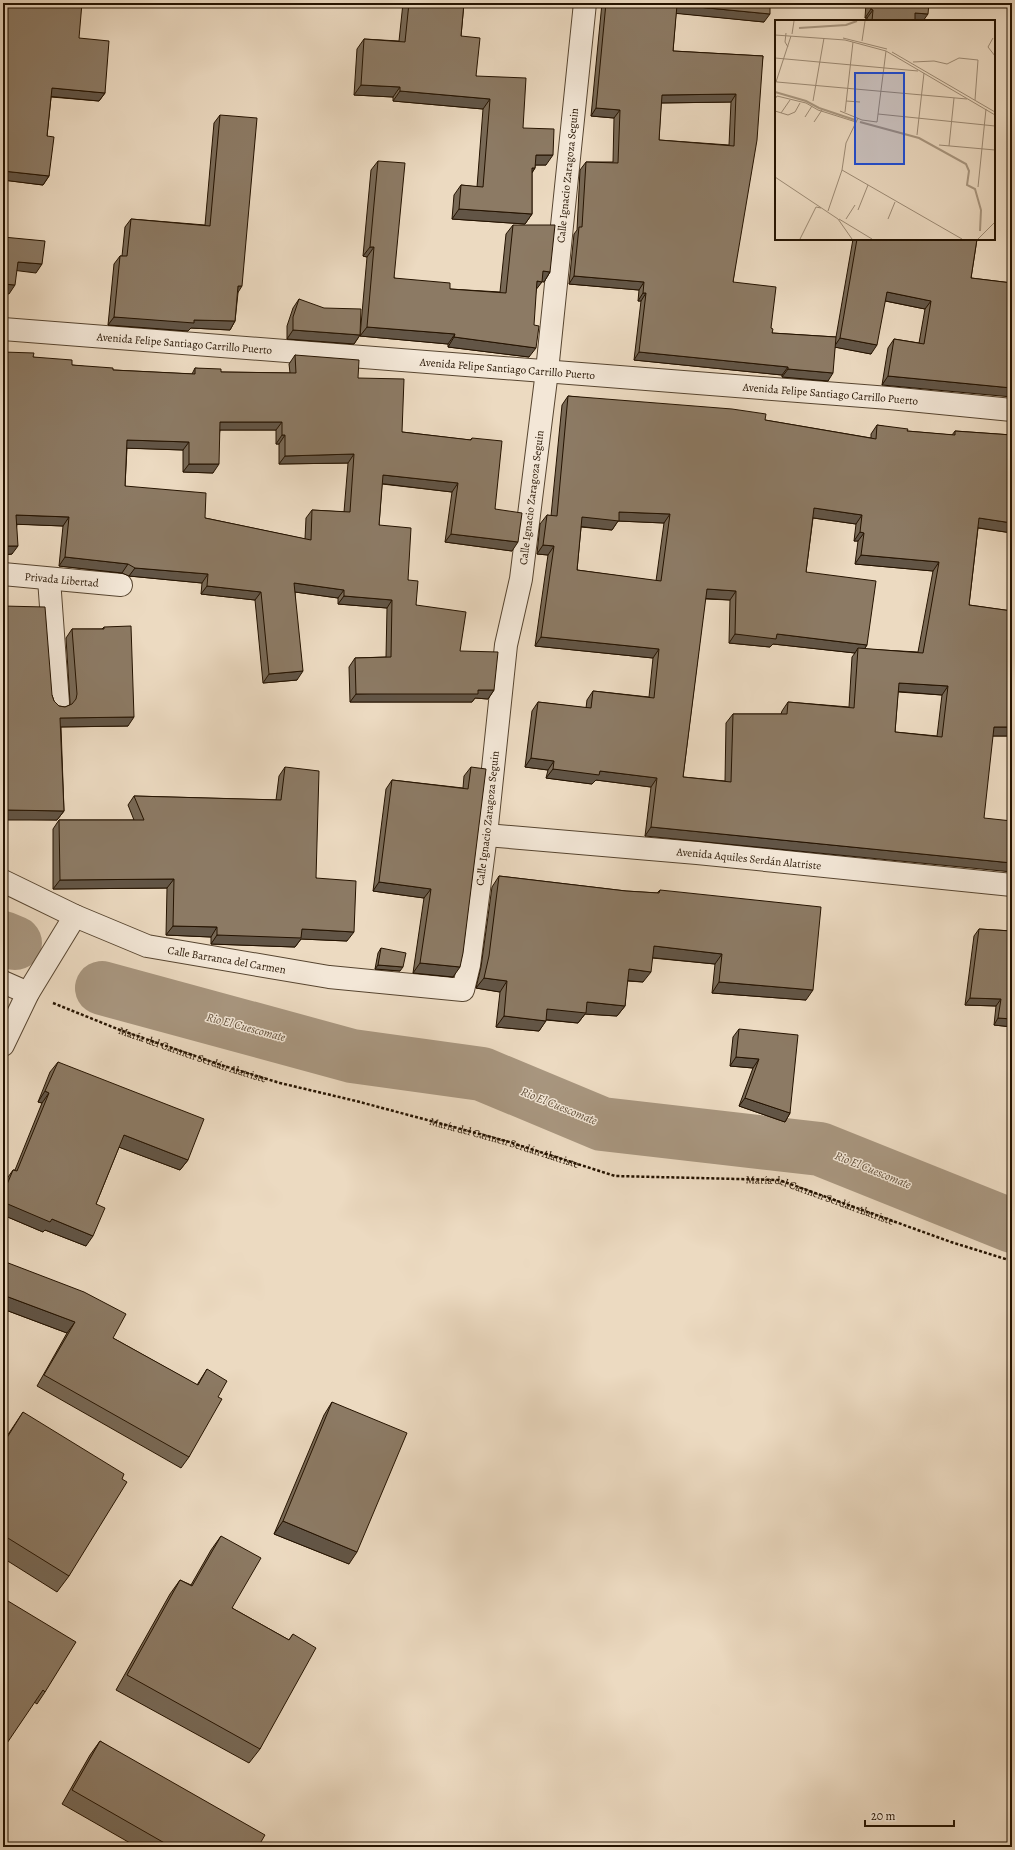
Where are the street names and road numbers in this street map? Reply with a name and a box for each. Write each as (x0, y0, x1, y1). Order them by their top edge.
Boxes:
street label: Calle Ignacio Zaragoza Seguin (553, 107, 582, 244)
street label: Avenida Felipe Santiago Carrillo Puerto (95, 329, 273, 358)
street label: Avenida Felipe Santiago Carrillo Puerto (418, 354, 596, 383)
street label: Avenida Felipe Santiago Carrillo Puerto (741, 380, 919, 409)
street label: Calle Ignacio Zaragoza Seguin (516, 429, 548, 566)
street label: Privada Libertad (24, 569, 100, 591)
street label: Calle Ignacio Zaragoza Seguin (472, 750, 503, 886)
street label: Avenida Aquiles Serdán Alatriste (675, 844, 822, 874)
street label: Calle Barranca del Carmen (166, 943, 287, 978)
street label: María del Carmen Serdán Alatriste (117, 1023, 269, 1087)
street label: María del Carmen Serdán Alatriste (428, 1114, 581, 1172)
street label: María del Carmen Serdán Alatriste (745, 1172, 896, 1229)

